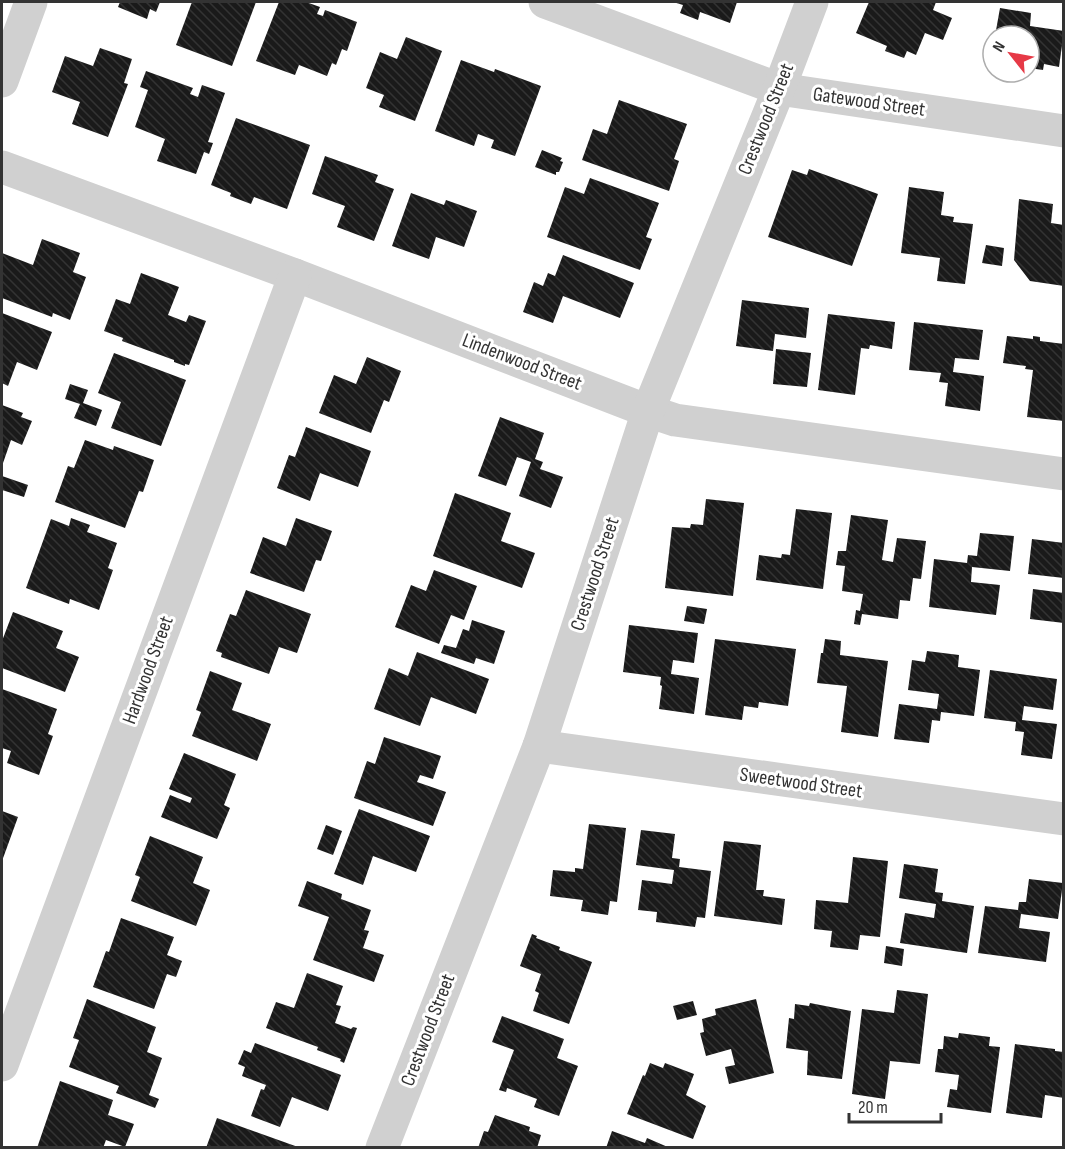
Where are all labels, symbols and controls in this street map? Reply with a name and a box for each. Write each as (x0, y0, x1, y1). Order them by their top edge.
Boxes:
north arrow (981, 24, 1041, 84)
text: N (989, 38, 1010, 56)
street label: Crestwood Street (733, 60, 799, 178)
street label: Gatewood Street (811, 82, 927, 122)
street label: Lindenwood Street (459, 328, 585, 396)
street label: Crestwood Street (565, 514, 625, 634)
street label: Hardwood Street (117, 613, 179, 727)
street label: Sweetwood Street (738, 763, 864, 803)
street label: Crestwood Street (396, 971, 460, 1089)
scale bar (849, 1086, 940, 1124)
text: 20 m (858, 1097, 888, 1118)

